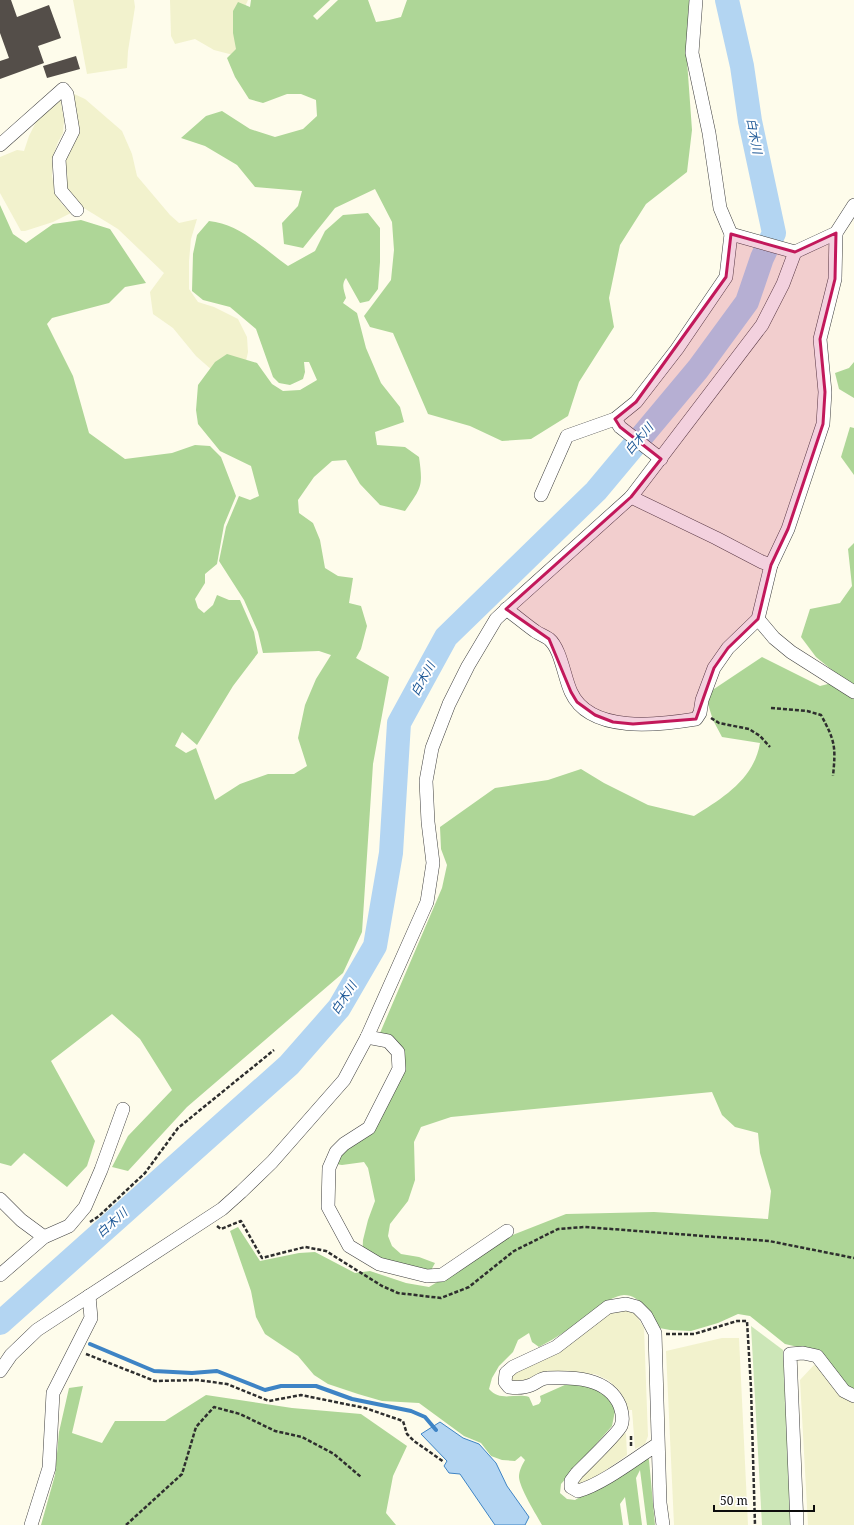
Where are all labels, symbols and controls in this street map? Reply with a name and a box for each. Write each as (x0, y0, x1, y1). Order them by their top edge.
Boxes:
water label: 白木川 (743, 117, 767, 157)
water label: 白木川 (621, 418, 658, 458)
water label: 白木川 (406, 657, 440, 699)
water label: 白木川 (327, 976, 362, 1017)
water label: 白木川 (93, 1203, 132, 1241)
scale bar (714, 1487, 814, 1513)
text: 50 m (720, 1492, 748, 1509)

